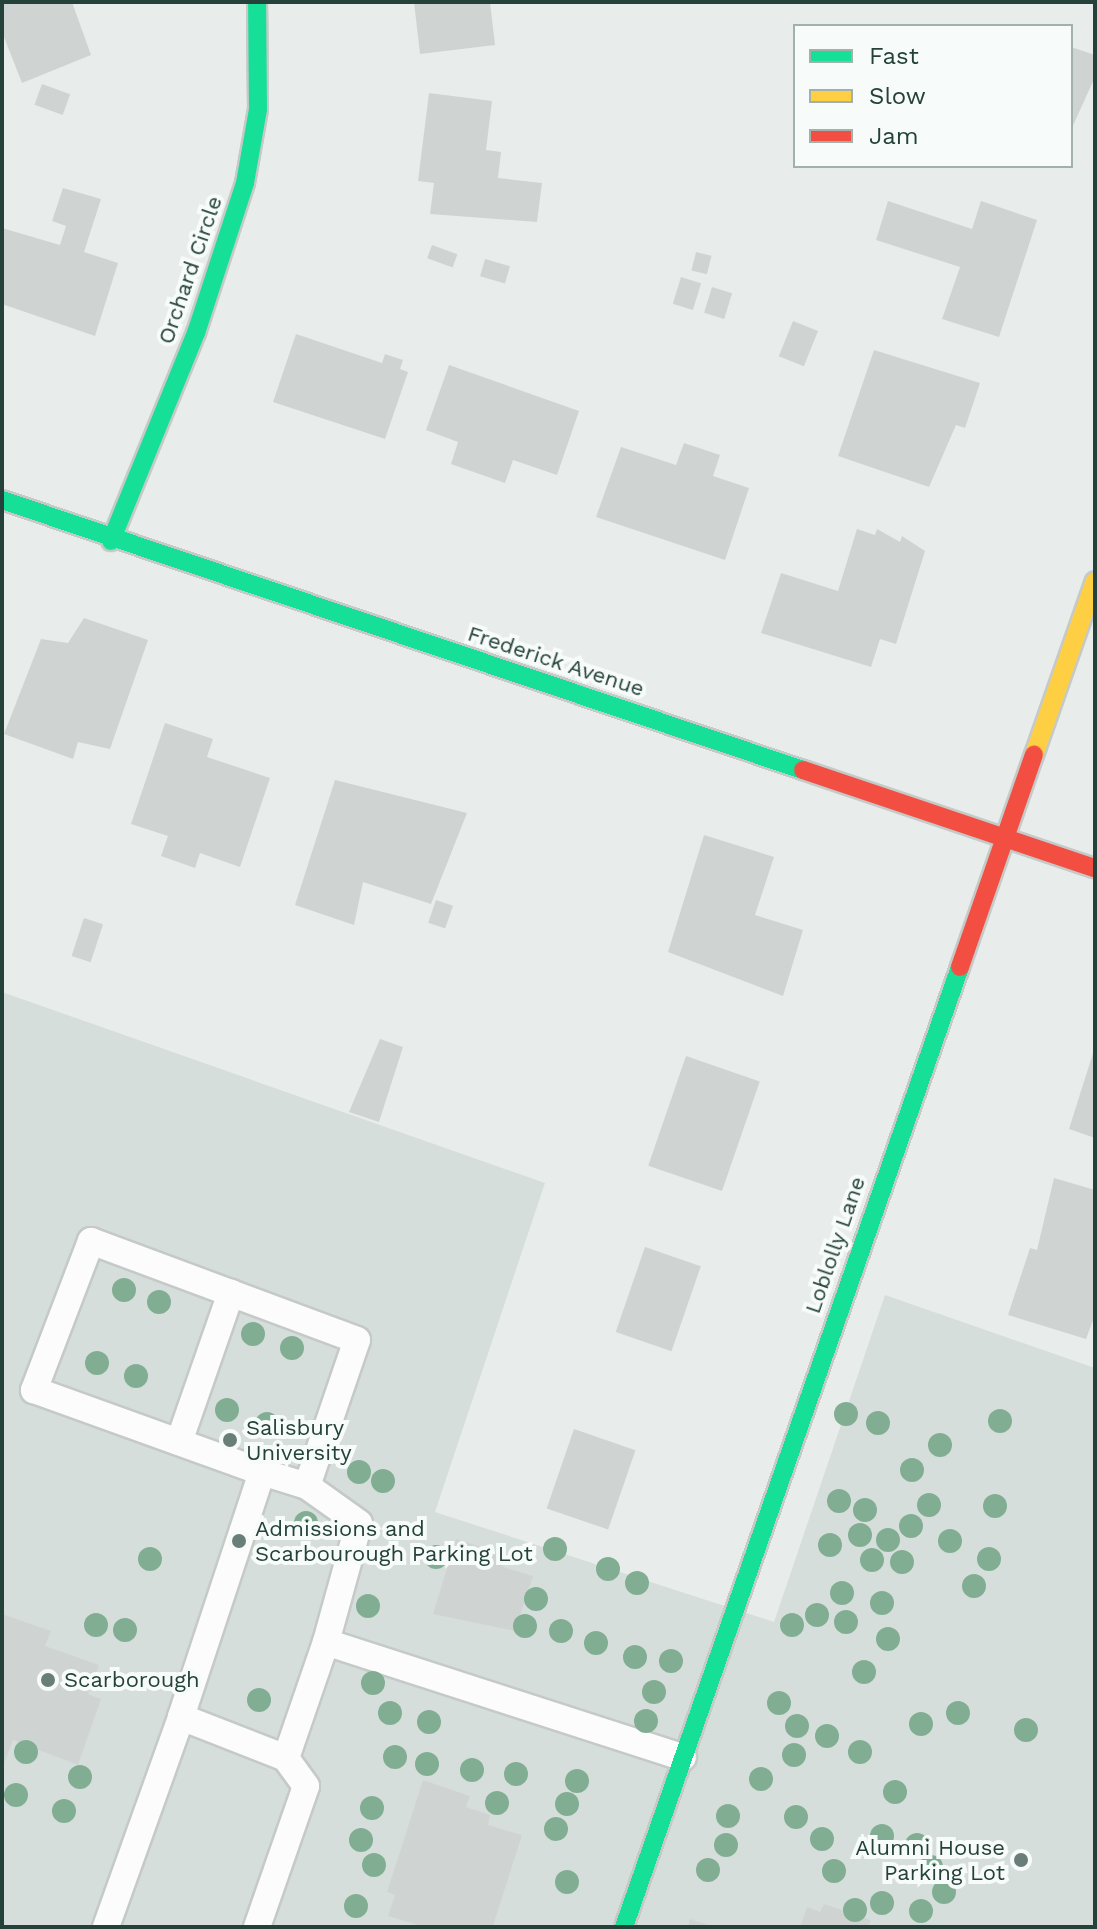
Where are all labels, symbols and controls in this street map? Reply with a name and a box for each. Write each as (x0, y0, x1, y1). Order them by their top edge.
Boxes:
legend (793, 24, 1073, 168)
text: Fast (869, 42, 919, 70)
text: Slow (869, 82, 926, 110)
text: Jam (869, 122, 919, 150)
street label: Orchard Circle (152, 193, 228, 347)
street label: Frederick Avenue (464, 620, 648, 702)
street label: Loblolly Lane (799, 1173, 871, 1317)
place label: Salisbury University (246, 1414, 352, 1466)
marker: Salisbury University (221, 1431, 239, 1449)
place label: Admissions and Scarbourough Parking Lot (255, 1515, 533, 1566)
marker: Admissions and Scarbourough Parking Lot (230, 1532, 248, 1550)
place label: Scarborough (64, 1667, 200, 1693)
marker: Scarborough (39, 1671, 57, 1689)
place label: Alumni House Parking Lot (855, 1834, 1005, 1886)
marker: Alumni House Parking Lot (1012, 1851, 1030, 1869)

